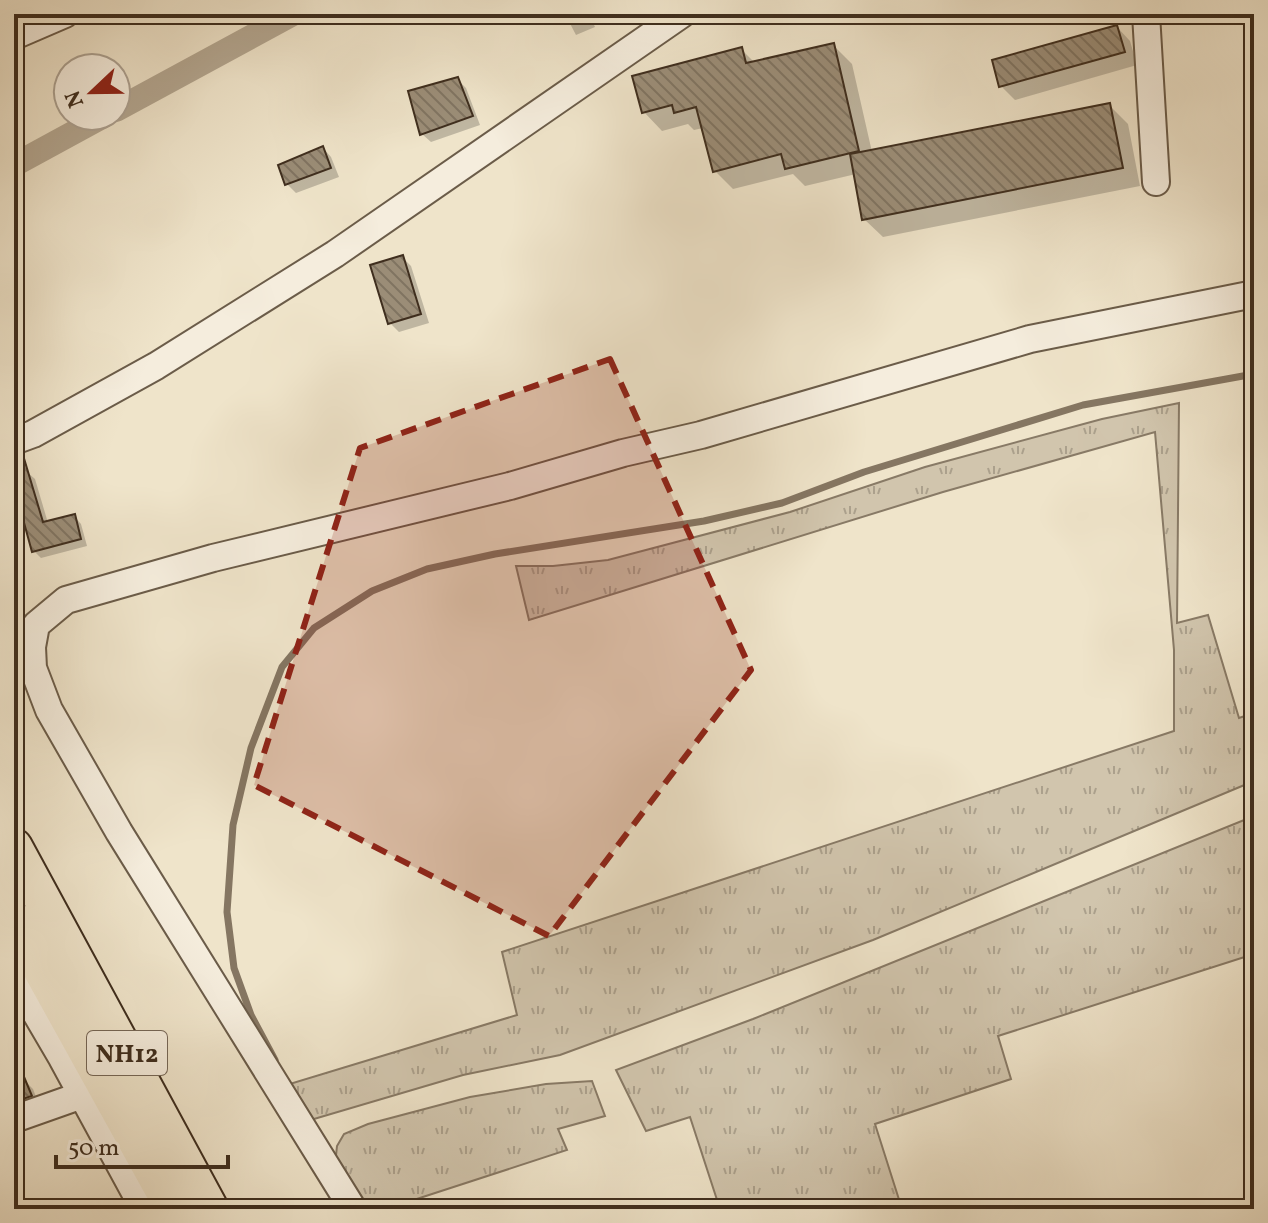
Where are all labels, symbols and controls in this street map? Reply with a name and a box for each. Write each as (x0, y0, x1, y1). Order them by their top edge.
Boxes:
north arrow (52, 52, 132, 132)
text: N (58, 85, 93, 112)
road number: NH12 (87, 1031, 167, 1075)
scale bar (56, 1119, 228, 1169)
text: 50 m (68, 1132, 120, 1166)

